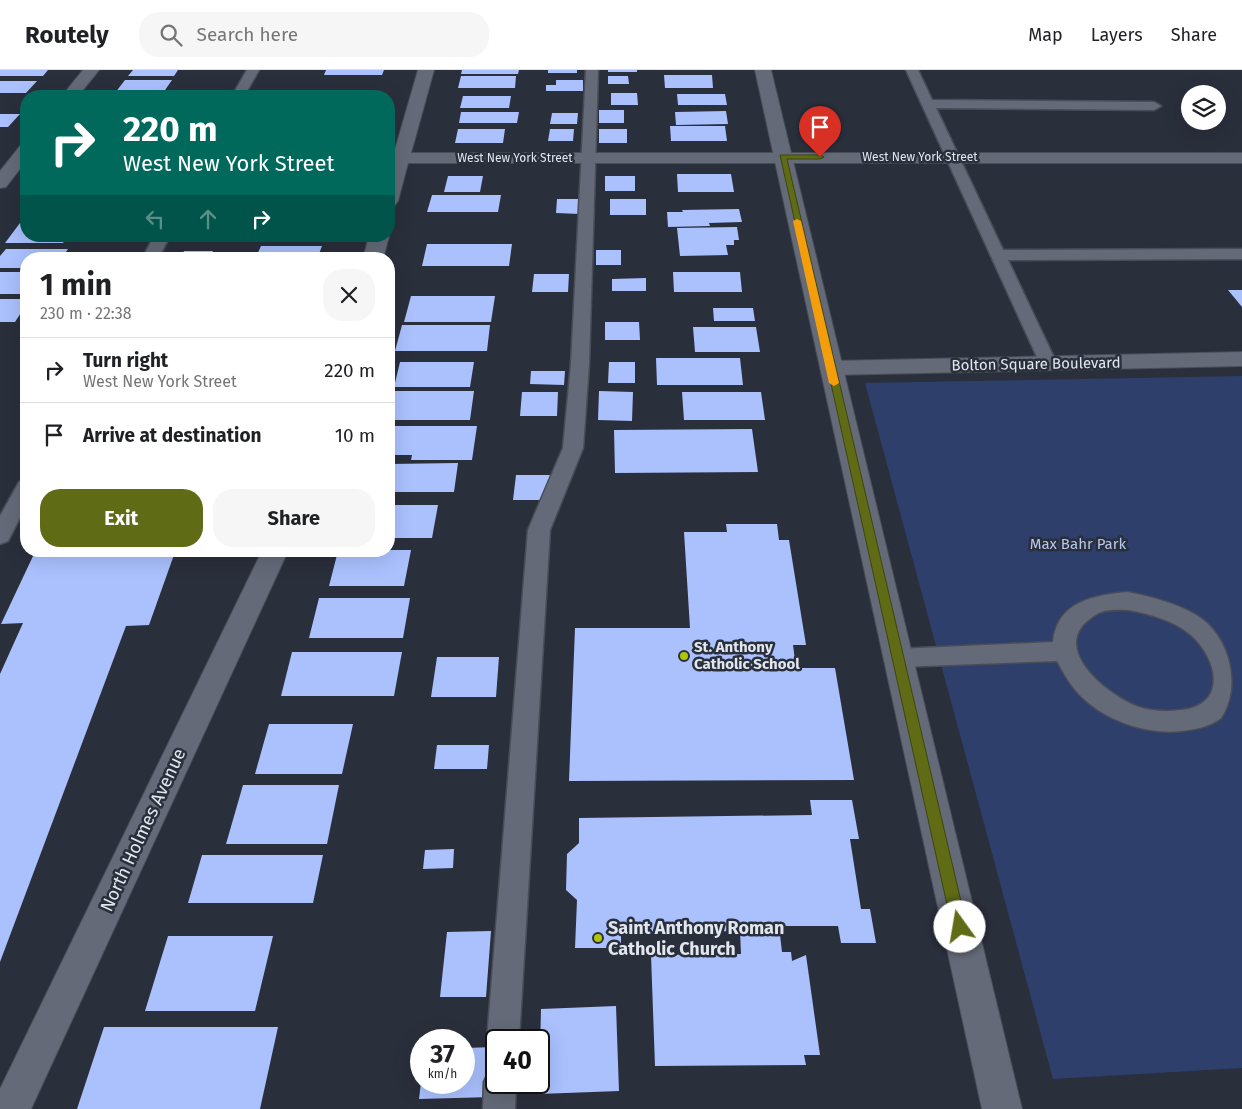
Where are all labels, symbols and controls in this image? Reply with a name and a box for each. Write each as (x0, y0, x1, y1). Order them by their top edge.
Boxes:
search box (139, 12, 489, 57)
text: Routely (25, 21, 109, 49)
icon: search (157, 21, 185, 49)
text: Search here (197, 23, 298, 46)
text: Map (1028, 24, 1063, 46)
text: Layers (1091, 24, 1143, 46)
text: Share (1171, 24, 1217, 46)
map controls (1181, 85, 1226, 130)
button: layers (1181, 85, 1226, 130)
pin (799, 106, 841, 157)
text: 220 m (123, 108, 218, 150)
icon: right (40, 110, 105, 175)
icon: arrive (806, 113, 834, 141)
text: West New York Street (123, 150, 335, 177)
street label: West New York Street (862, 150, 978, 164)
street label: West New York Street (457, 151, 573, 165)
icon: left (141, 205, 169, 233)
icon: ahead (194, 205, 222, 233)
icon: right (247, 205, 275, 233)
text: 1 min (40, 267, 112, 303)
button: close (323, 269, 375, 321)
text: 230 m · 22:38 (40, 304, 132, 323)
text: Turn right (83, 349, 168, 372)
street label: Bolton Square Boulevard (951, 354, 1121, 374)
icon: right (40, 356, 68, 384)
text: 220 m (324, 359, 375, 382)
text: West New York Street (83, 372, 237, 391)
icon: arrive (40, 421, 68, 449)
text: Arrive at destination (83, 424, 262, 447)
text: 10 m (335, 424, 375, 447)
button: Exit (40, 489, 203, 547)
button: Share (213, 489, 375, 547)
park label: Max Bahr Park (1030, 535, 1127, 553)
place label: St. Anthony Catholic School (694, 638, 800, 673)
marker: St. Anthony Catholic School (678, 650, 690, 662)
street label: North Holmes Avenue (95, 745, 191, 915)
position arrow (933, 900, 985, 952)
place label: Saint Anthony Roman Catholic Church (608, 917, 784, 960)
marker: Saint Anthony Roman Catholic Church (592, 932, 604, 944)
speed limit sign: 40 (485, 1029, 550, 1094)
text: 37 (430, 1040, 455, 1070)
text: km/h (428, 1067, 457, 1081)

